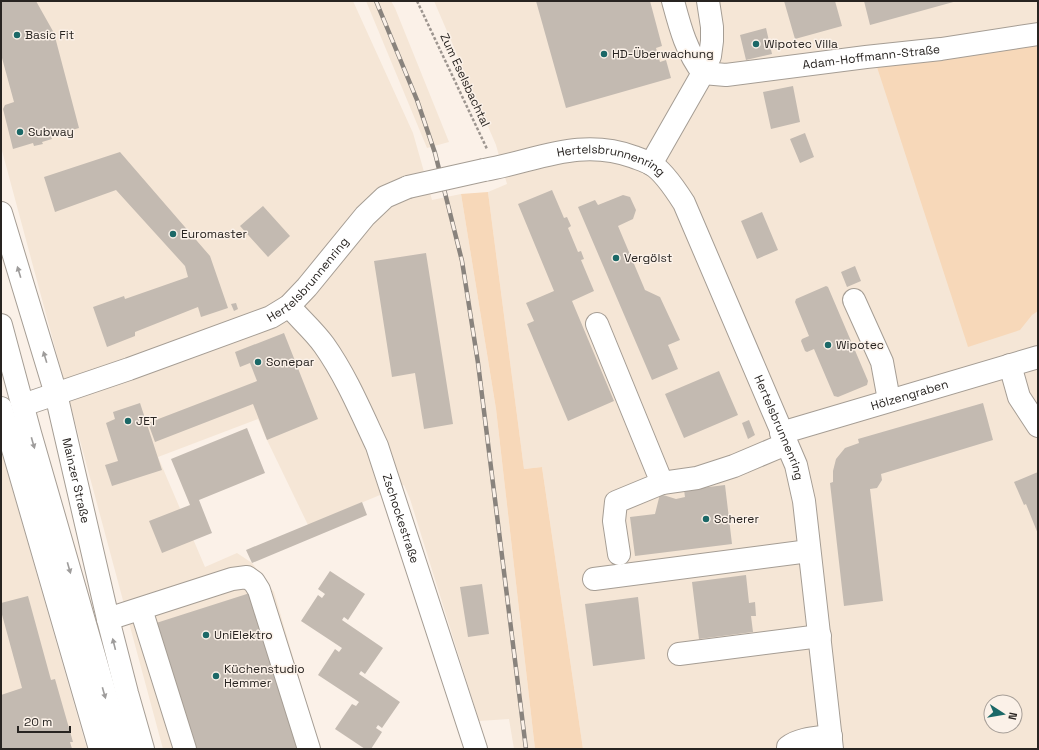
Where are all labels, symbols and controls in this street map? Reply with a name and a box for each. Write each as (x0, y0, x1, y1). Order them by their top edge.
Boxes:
place label: Basic Fit (25, 27, 74, 43)
marker: Basic Fit (12, 30, 22, 40)
street label: Zum Eselsbachtal (436, 31, 494, 129)
place label: Wipotec Villa (764, 36, 838, 52)
marker: Wipotec Villa (751, 39, 761, 49)
street label: Adam-Hoffmann-Straße (801, 41, 941, 73)
place label: HD-Überwachung (612, 46, 714, 62)
marker: HD-Überwachung (599, 49, 609, 59)
place label: Subway (28, 124, 74, 140)
marker: Subway (15, 127, 25, 137)
street label: Hertelsbrunnenring (555, 141, 669, 180)
place label: Euromaster (181, 226, 248, 242)
marker: Euromaster (168, 229, 178, 239)
street label: Hertelsbrunnenring (264, 234, 352, 326)
place label: Vergölst (624, 250, 672, 266)
marker: Vergölst (611, 253, 621, 263)
one-way arrow (16, 265, 22, 277)
place label: Wipotec (836, 337, 884, 353)
marker: Wipotec (823, 340, 833, 350)
one-way arrow (42, 351, 48, 363)
place label: Sonepar (266, 354, 315, 370)
marker: Sonepar (253, 357, 263, 367)
street label: Hertelsbrunnenring (750, 372, 807, 482)
street label: Hölzengraben (869, 376, 950, 414)
place label: JET (136, 413, 157, 429)
marker: JET (123, 416, 133, 426)
street label: Mainzer Straße (58, 436, 94, 525)
one-way arrow (30, 437, 36, 449)
street label: Zschockestraße (379, 472, 423, 565)
place label: Scherer (714, 511, 759, 527)
marker: Scherer (701, 514, 711, 524)
one-way arrow (66, 562, 72, 574)
place label: UniElektro (214, 627, 273, 643)
marker: UniElektro (201, 630, 211, 640)
one-way arrow (111, 638, 117, 650)
place label: Küchenstudio Hemmer (224, 661, 305, 691)
marker: Küchenstudio Hemmer (211, 671, 221, 681)
one-way arrow (101, 687, 107, 699)
north arrow (983, 694, 1023, 734)
scale bar (18, 708, 70, 734)
text: N (1005, 711, 1020, 721)
text: 20 m (24, 714, 52, 730)

